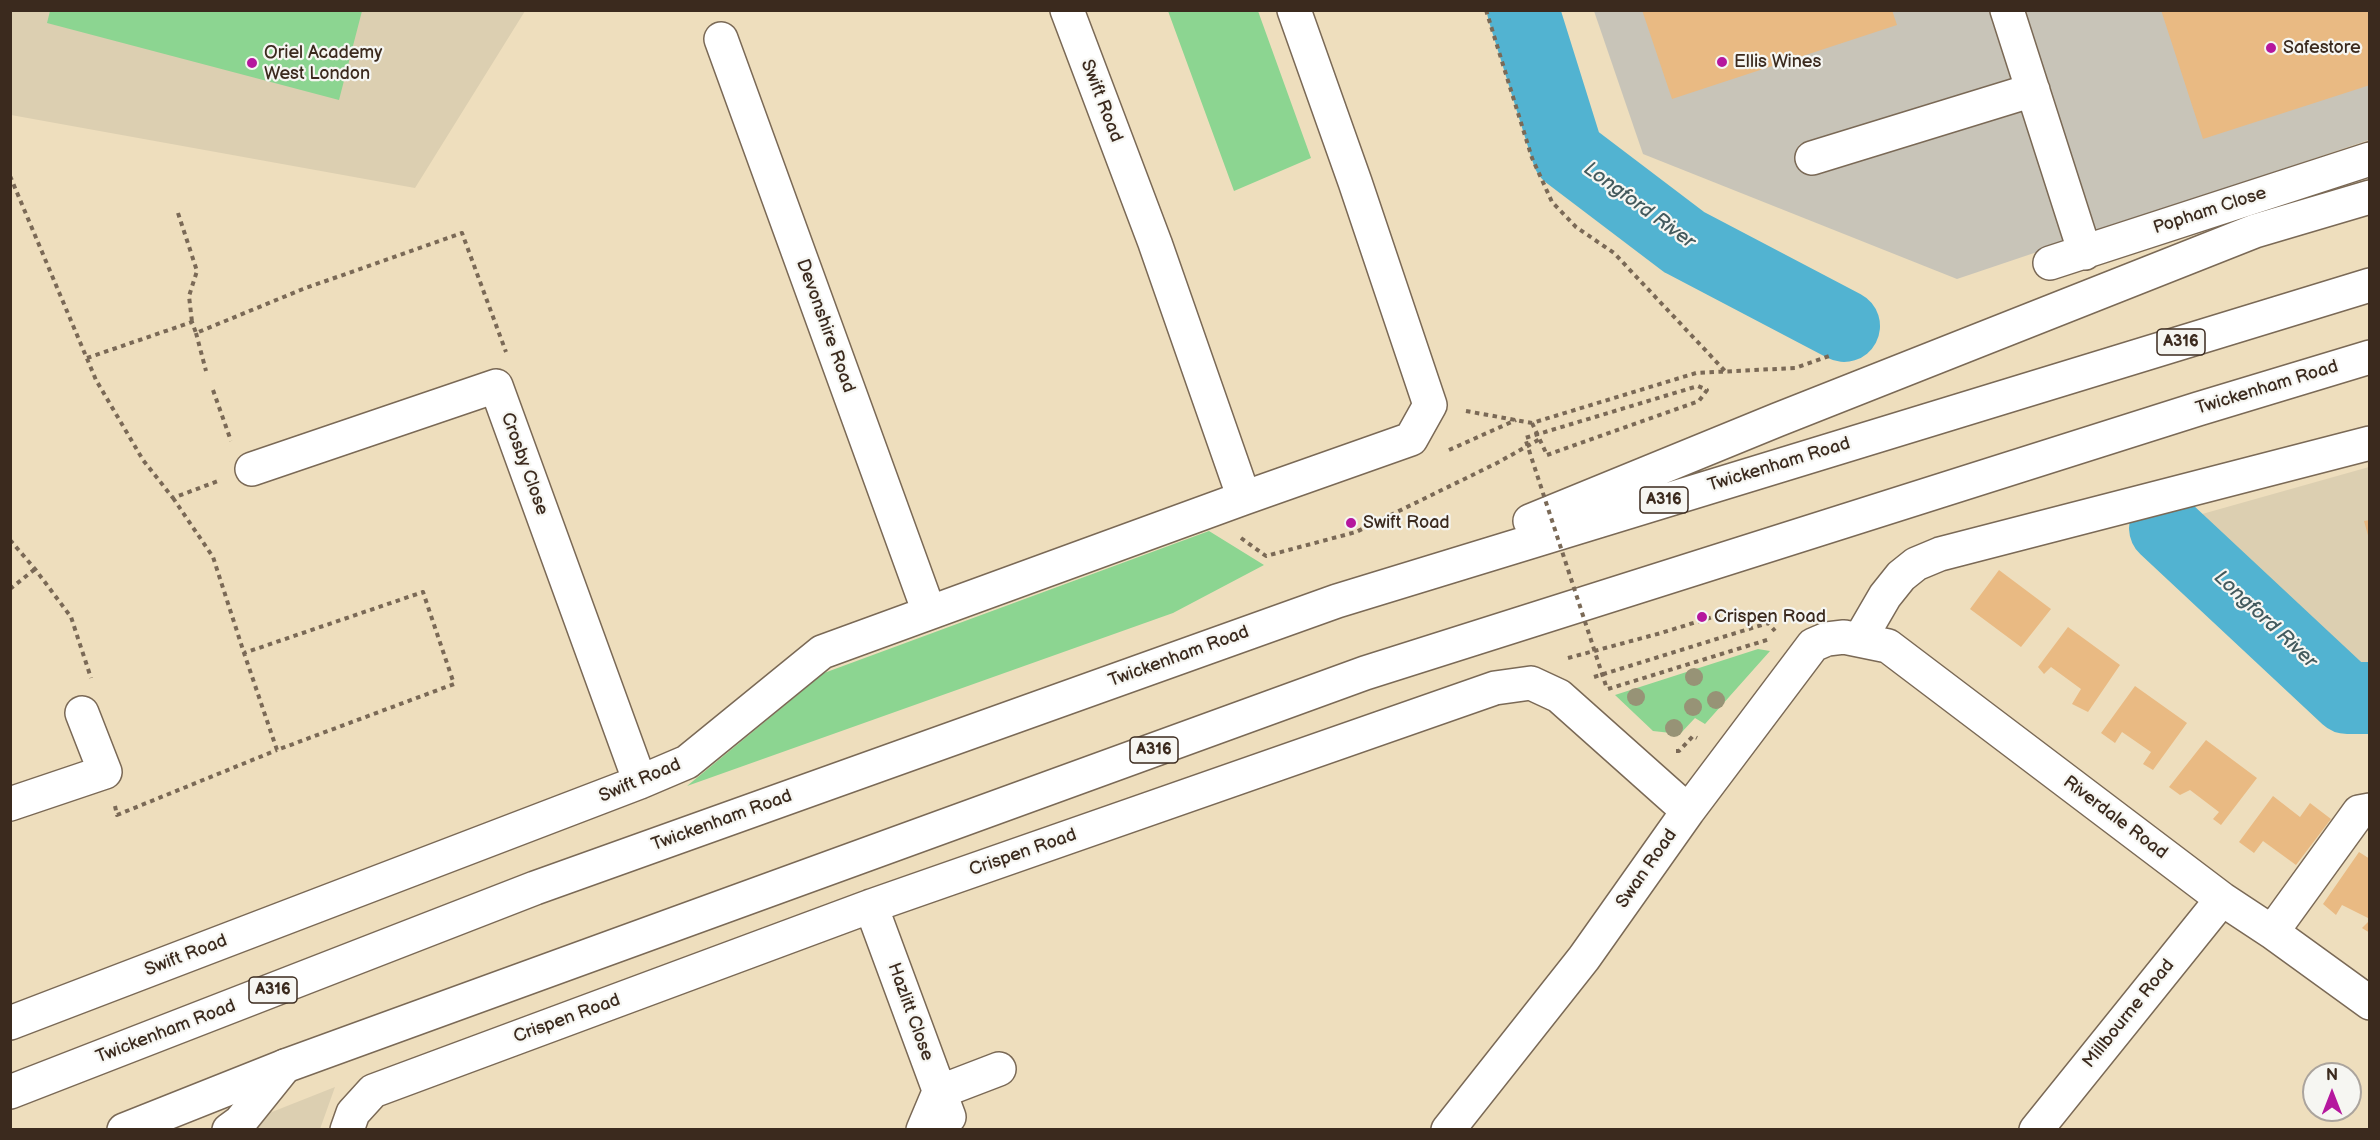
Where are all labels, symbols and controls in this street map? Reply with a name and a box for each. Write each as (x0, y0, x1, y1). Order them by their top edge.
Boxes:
place label: Safestore (2283, 37, 2361, 59)
marker: Safestore (2264, 41, 2278, 55)
place label: Oriel Academy West London (264, 42, 382, 84)
place label: Ellis Wines (1734, 51, 1821, 73)
marker: Ellis Wines (1715, 55, 1729, 69)
marker: Oriel Academy West London (245, 56, 259, 70)
street label: Swift Road (1075, 57, 1127, 145)
water label: Longford River (1579, 157, 1699, 255)
street label: Popham Close (2151, 183, 2269, 239)
street label: Devonshire Road (791, 256, 859, 396)
road number: A316 (2157, 329, 2205, 355)
street label: Twickenham Road (2193, 356, 2341, 420)
street label: Crosby Close (495, 410, 553, 518)
street label: Twickenham Road (1705, 433, 1853, 497)
road number: A316 (1640, 487, 1688, 513)
place label: Swift Road (1363, 512, 1450, 534)
marker: Swift Road (1344, 516, 1358, 530)
water label: Longford River (2209, 566, 2321, 674)
place label: Crispen Road (1714, 606, 1826, 628)
marker: Crispen Road (1695, 610, 1709, 624)
street label: Twickenham Road (1106, 622, 1252, 692)
road number: A316 (1130, 737, 1178, 763)
street label: Swift Road (596, 754, 684, 808)
street label: Riverdale Road (2059, 772, 2171, 864)
street label: Twickenham Road (649, 786, 795, 856)
street label: Crispen Road (967, 825, 1079, 881)
street label: Swan Road (1612, 825, 1682, 913)
street label: Swift Road (142, 930, 230, 982)
street label: Millbourne Road (2079, 955, 2179, 1073)
street label: Hazlitt Close (882, 960, 938, 1064)
road number: A316 (249, 977, 297, 1003)
street label: Crispen Road (511, 990, 623, 1048)
street label: Twickenham Road (93, 995, 239, 1069)
north arrow (2302, 1062, 2362, 1122)
text: N (2326, 1066, 2338, 1085)

